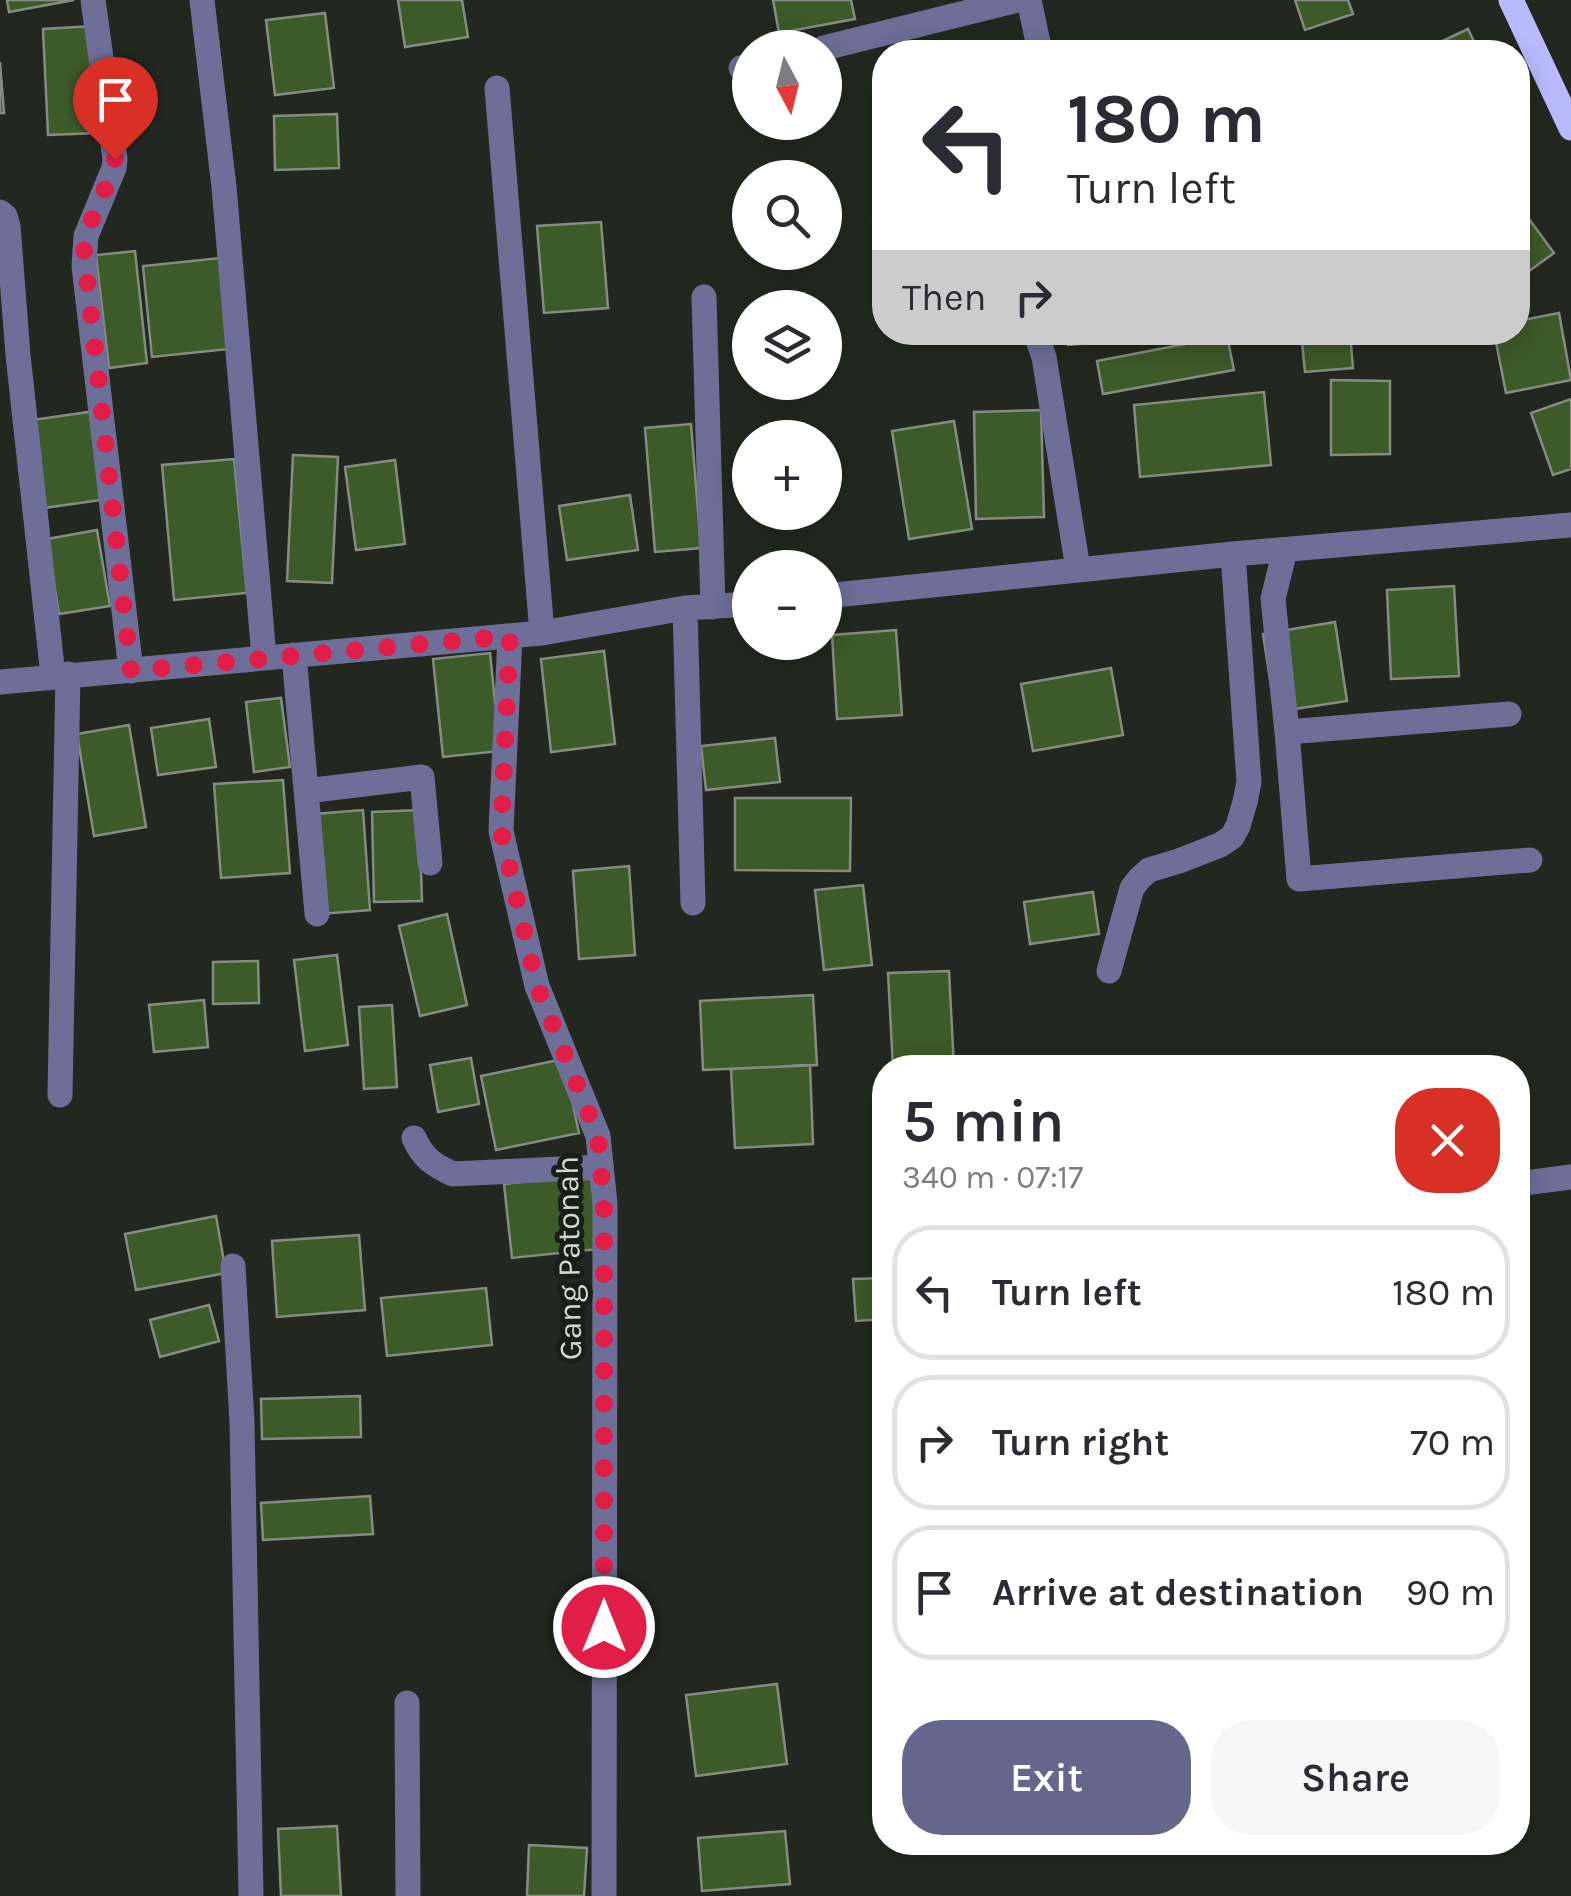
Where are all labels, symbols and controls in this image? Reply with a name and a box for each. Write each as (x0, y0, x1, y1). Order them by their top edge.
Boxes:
north arrow (732, 30, 842, 140)
map controls (732, 30, 842, 660)
pin (73, 57, 158, 160)
icon: arrive (88, 72, 143, 127)
text: 180 m (1067, 78, 1266, 160)
icon: left (902, 80, 1032, 210)
button: search (732, 160, 842, 270)
text: Turn left (1067, 162, 1236, 214)
icon: right (1006, 270, 1061, 325)
text: Then (902, 275, 986, 320)
button: layers (732, 290, 842, 400)
button: + (732, 420, 842, 530)
button: − (732, 550, 842, 660)
text: 5 min (902, 1086, 1064, 1156)
button: close (1395, 1088, 1500, 1193)
street label: Gang Patonah (549, 1156, 589, 1360)
text: 340 m · 07:17 (902, 1159, 1083, 1196)
icon: left (907, 1265, 962, 1320)
text: Turn left (992, 1270, 1142, 1315)
text: 180 m (1392, 1270, 1495, 1315)
icon: right (907, 1415, 962, 1470)
text: Turn right (992, 1420, 1169, 1465)
text: 70 m (1410, 1420, 1495, 1465)
icon: arrive (907, 1565, 962, 1620)
text: Arrive at destination (992, 1570, 1364, 1615)
text: 90 m (1406, 1570, 1495, 1615)
position arrow (552, 1575, 656, 1679)
button: Exit (902, 1720, 1191, 1835)
button: Share (1211, 1720, 1500, 1835)

